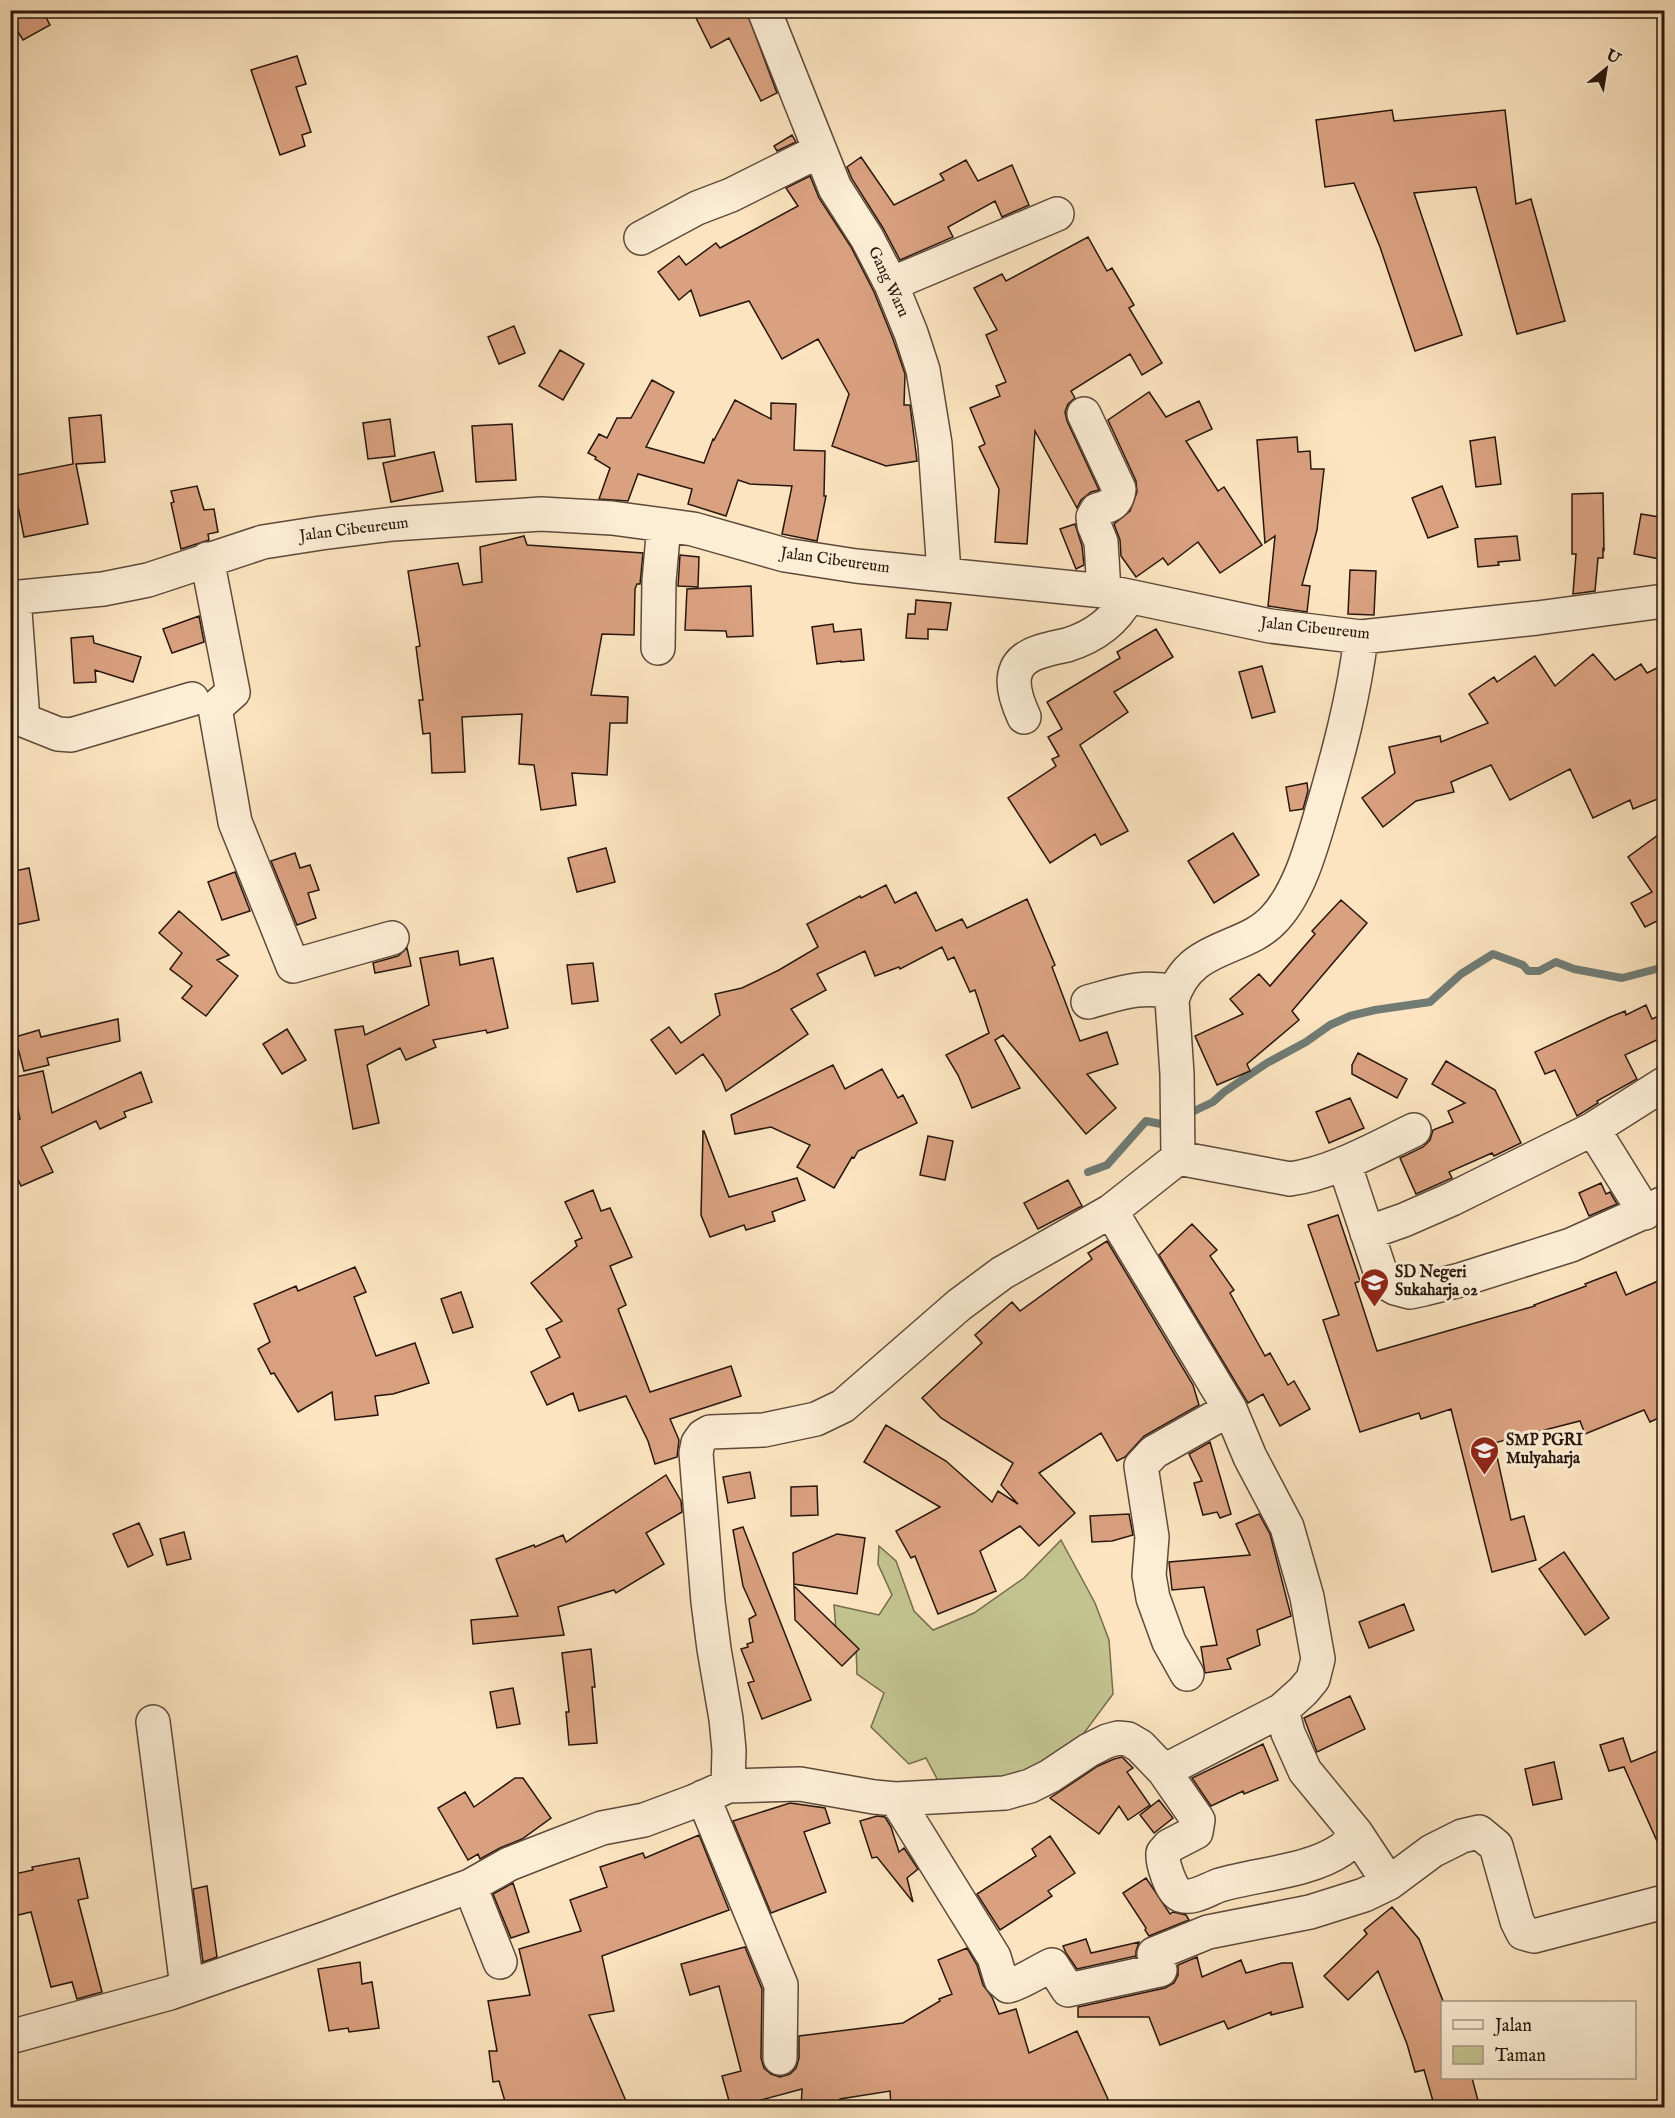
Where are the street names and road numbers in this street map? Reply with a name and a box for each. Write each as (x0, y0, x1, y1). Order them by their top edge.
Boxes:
street label: Gang Waru (863, 243, 913, 321)
street label: Jalan Cibeureum (296, 513, 410, 547)
street label: Jalan Cibeureum (777, 543, 891, 579)
street label: Jalan Cibeureum (1257, 613, 1371, 645)

